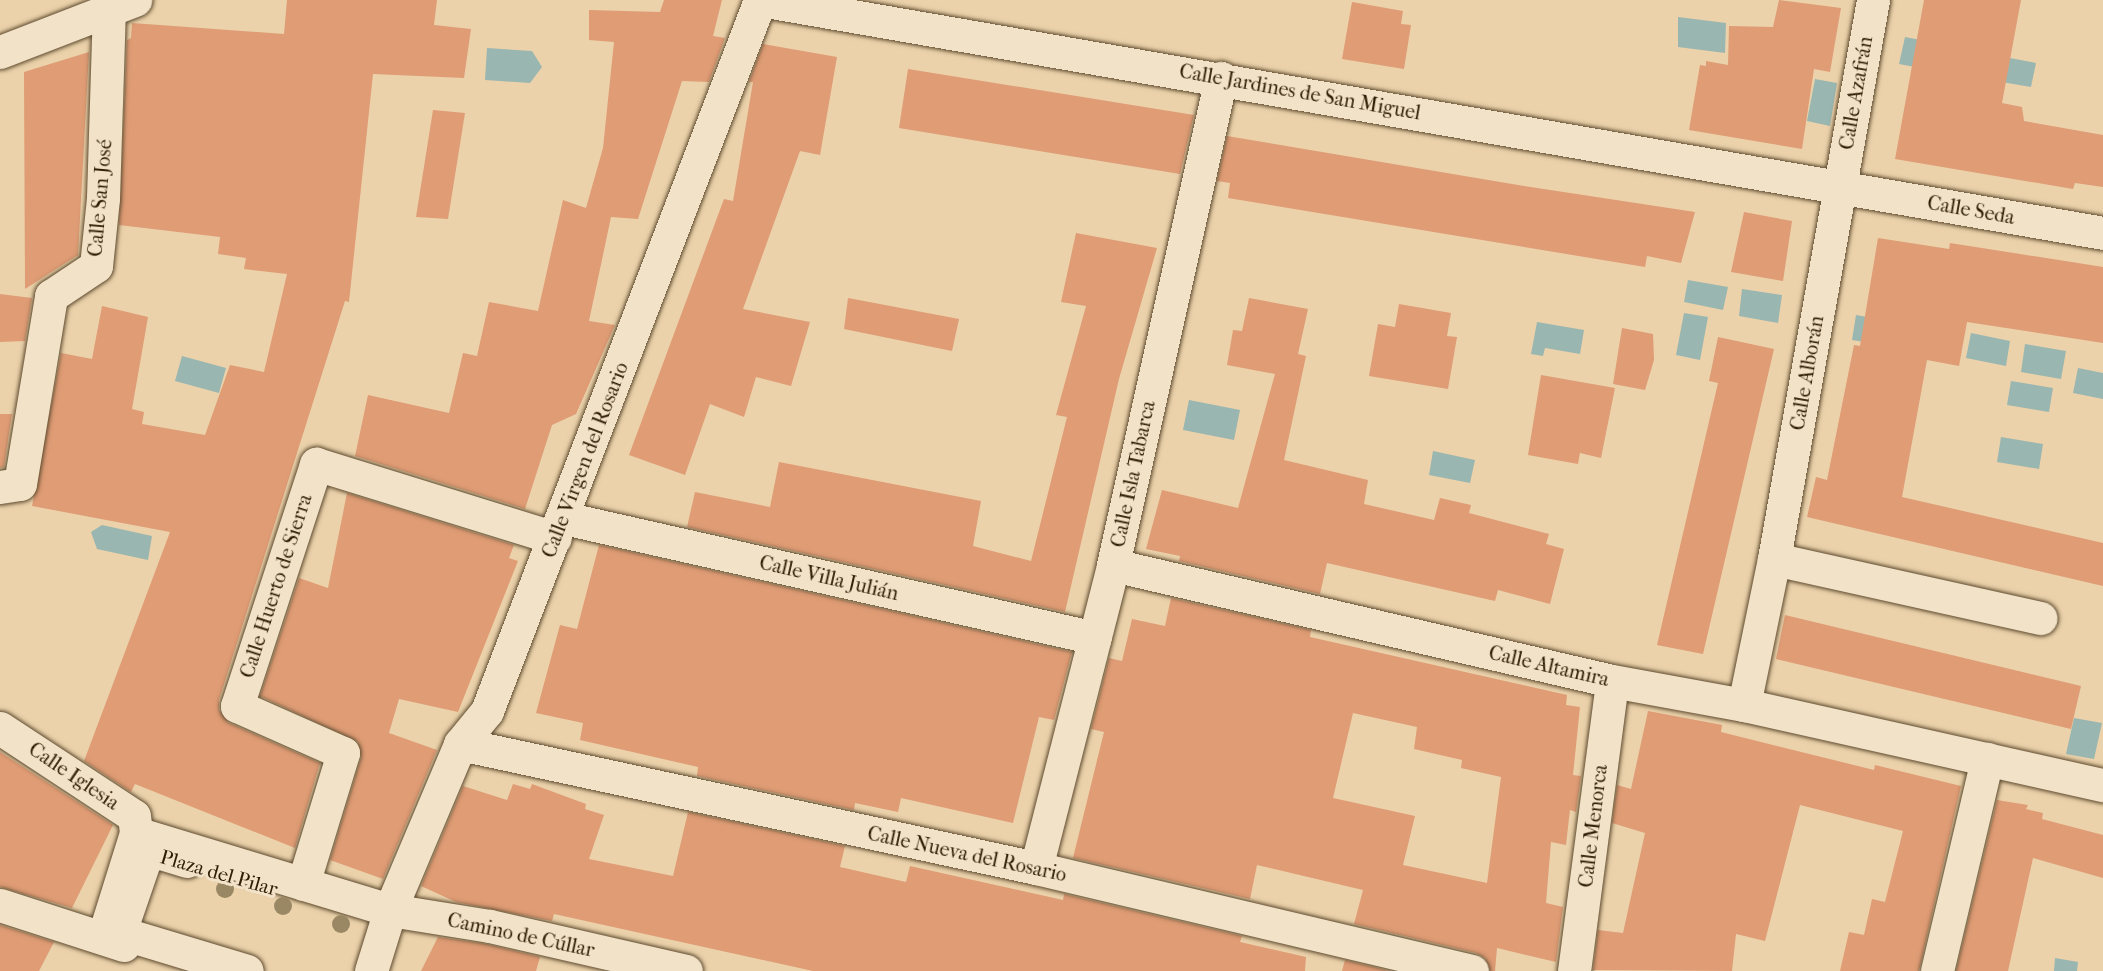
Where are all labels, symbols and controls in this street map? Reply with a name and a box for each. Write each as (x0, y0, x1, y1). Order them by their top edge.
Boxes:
street label: Calle Azafrán (1834, 34, 1878, 152)
street label: Calle Jardines de San Miguel (1177, 59, 1423, 125)
street label: Calle San José (83, 138, 117, 258)
street label: Calle Seda (1925, 191, 2017, 229)
street label: Calle Alborán (1785, 314, 1829, 432)
street label: Calle Virgen del Rosario (537, 359, 633, 561)
street label: Calle Isla Tabarca (1106, 399, 1160, 549)
street label: Calle Huerto de Sierra (235, 491, 317, 681)
street label: Calle Villa Julián (757, 550, 901, 606)
street label: Calle Altamira (1486, 640, 1612, 692)
street label: Calle Iglesia (24, 737, 124, 815)
street label: Calle Menorca (1574, 763, 1612, 889)
street label: Calle Nueva del Rosario (865, 821, 1069, 887)
street label: Plaza del Pilar (158, 845, 280, 901)
street label: Camino de Cúllar (445, 908, 597, 962)

